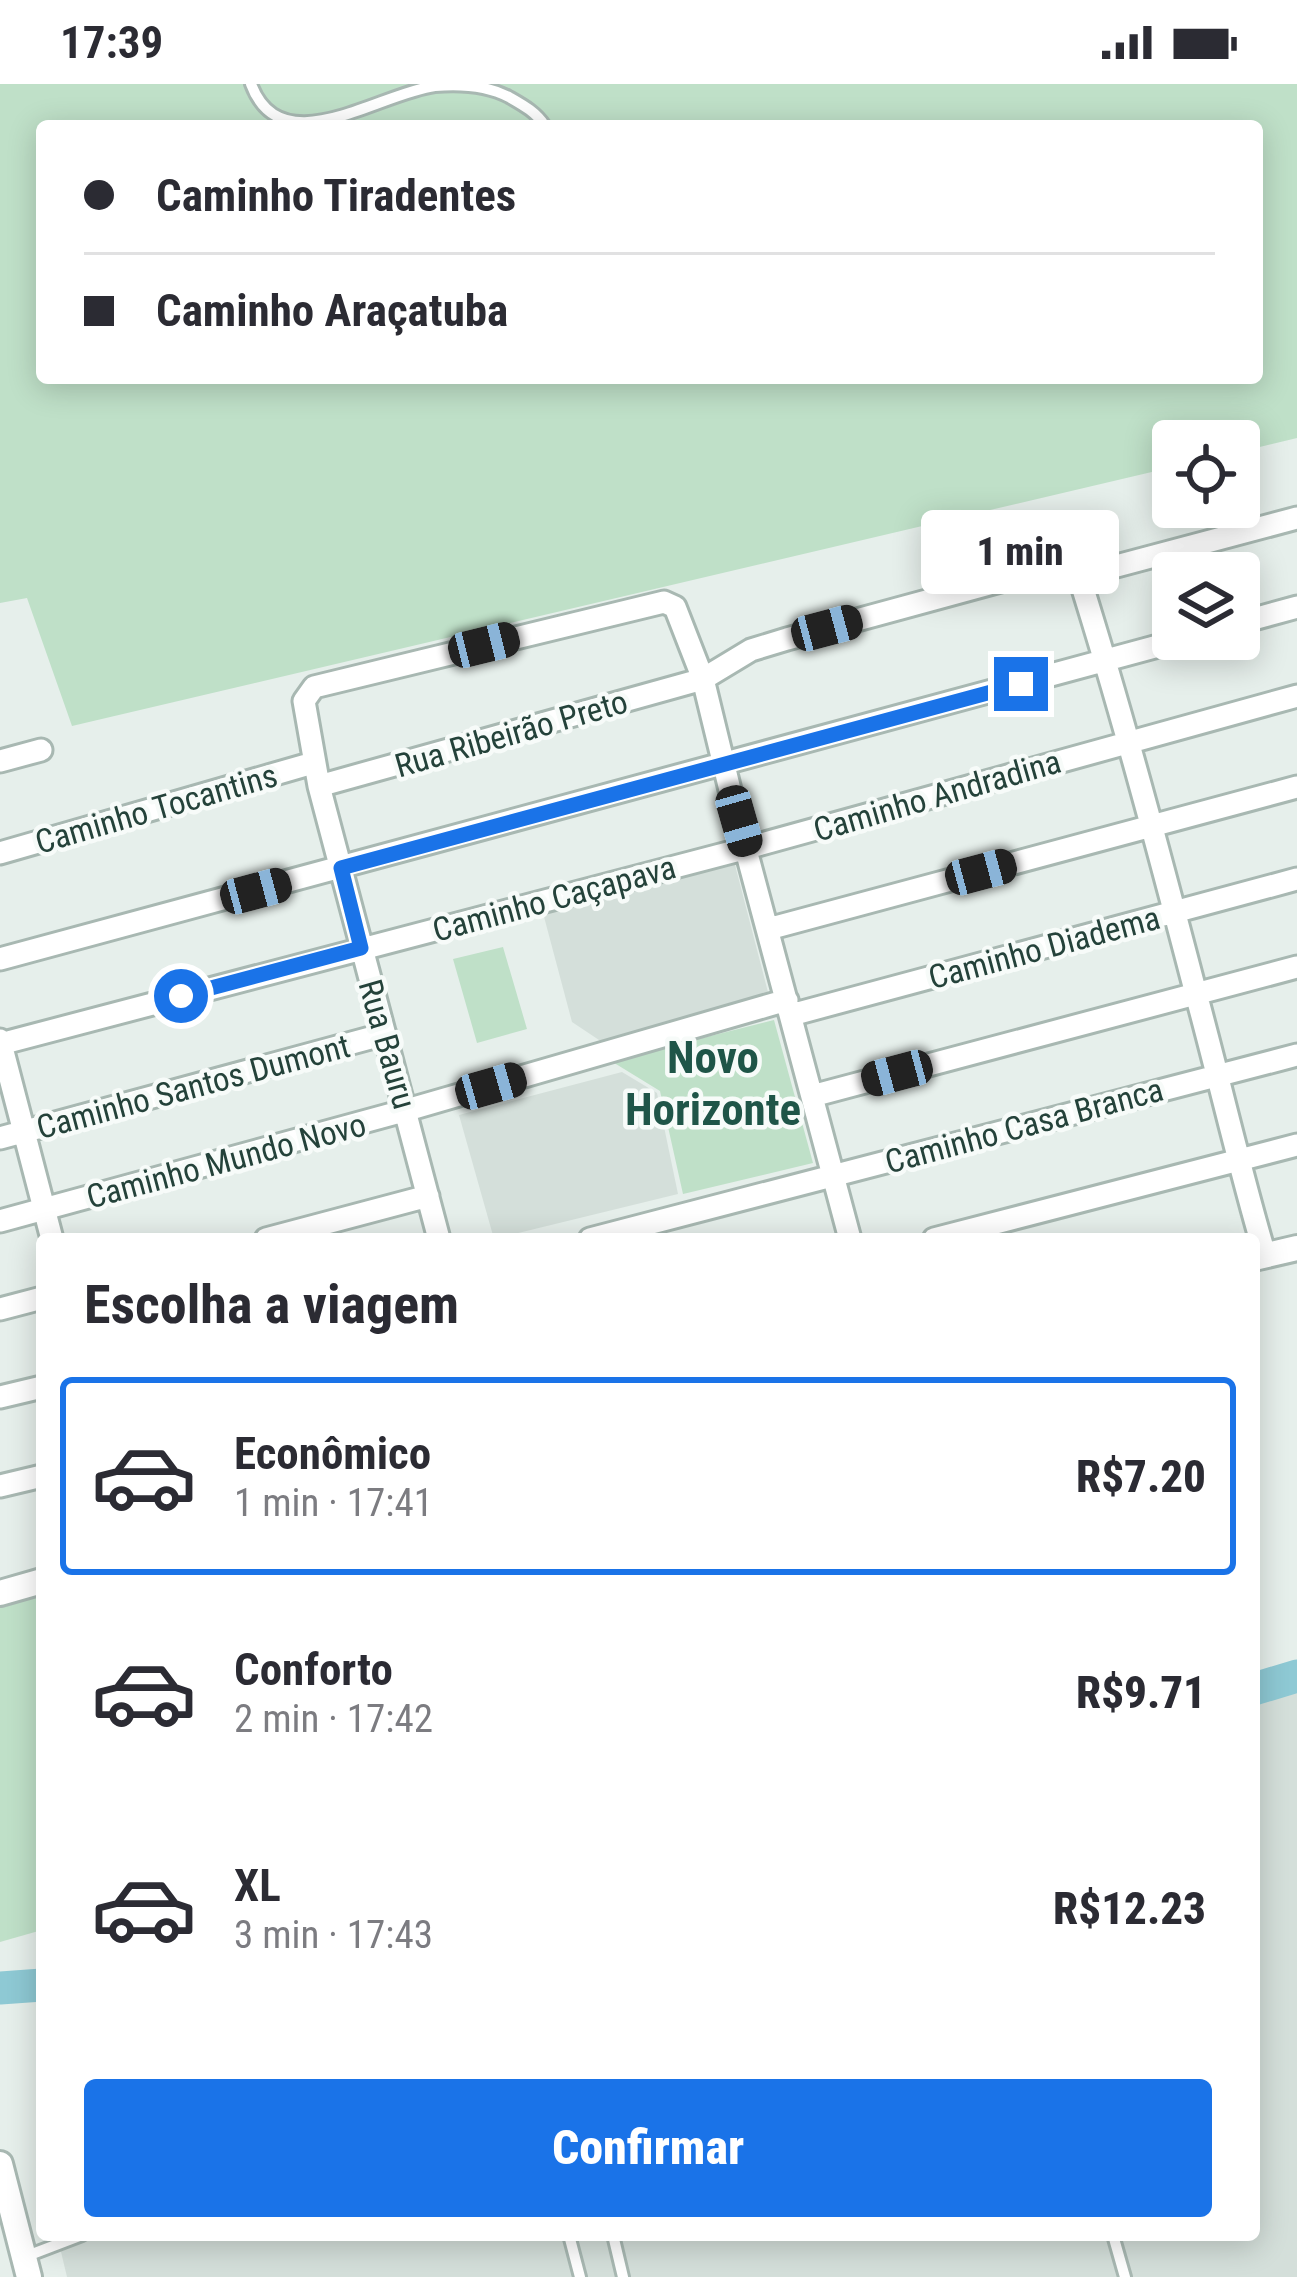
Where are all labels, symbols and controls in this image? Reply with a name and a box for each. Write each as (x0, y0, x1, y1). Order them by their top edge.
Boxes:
text: 17:39 (60, 16, 163, 69)
text: Caminho Tiradentes (156, 169, 516, 222)
text: Caminho Araçatuba (156, 284, 508, 337)
map controls (1152, 420, 1260, 660)
button: locate (1152, 420, 1260, 528)
callout: 1 min (922, 510, 1120, 594)
text: 1 min (977, 529, 1063, 575)
button: layers (1152, 552, 1260, 660)
car (788, 601, 866, 655)
car (445, 619, 523, 671)
route end (994, 657, 1048, 711)
street label: Rua Ribeirão Preto (390, 682, 632, 785)
street label: Caminho Andradina (809, 742, 1065, 849)
street label: Caminho Tocantins (31, 755, 282, 862)
car (712, 781, 766, 861)
car (942, 845, 1020, 899)
street label: Caminho Caçapava (428, 847, 680, 950)
car (217, 864, 295, 918)
street label: Caminho Diadema (924, 898, 1164, 997)
route start (154, 969, 208, 1023)
street label: Rua Bauru (350, 975, 425, 1113)
street label: Caminho Santos Dumont (32, 1026, 354, 1147)
district label: Novo Horizonte (625, 1031, 801, 1136)
car (858, 1046, 936, 1100)
car (451, 1059, 531, 1113)
street label: Caminho Casa Branca (881, 1070, 1167, 1181)
street label: Caminho Mundo Novo (82, 1104, 370, 1217)
text: Escolha a viagem (84, 1273, 459, 1336)
icon: car (90, 1422, 198, 1530)
text: Econômico (234, 1427, 431, 1480)
text: R$7.20 (1076, 1450, 1206, 1503)
text: 1 min · 17:41 (234, 1480, 433, 1526)
icon: car (90, 1638, 198, 1746)
text: Conforto (234, 1643, 393, 1696)
text: R$9.71 (1076, 1666, 1206, 1719)
text: 2 min · 17:42 (234, 1696, 433, 1742)
icon: car (90, 1854, 198, 1962)
text: XL (234, 1859, 281, 1912)
text: R$12.23 (1053, 1882, 1206, 1935)
text: 3 min · 17:43 (234, 1912, 433, 1958)
button: Confirmar (84, 2079, 1212, 2217)

